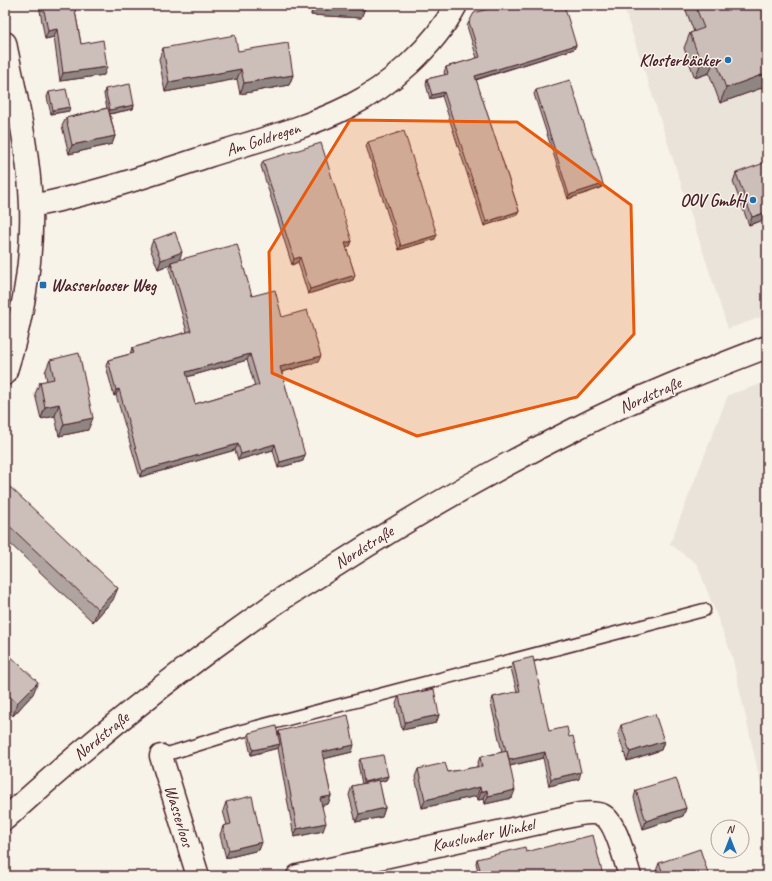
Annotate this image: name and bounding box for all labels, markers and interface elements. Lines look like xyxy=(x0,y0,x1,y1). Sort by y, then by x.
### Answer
place label: Klosterbäcker xyxy=(639,50,722,71)
marker: Klosterbäcker xyxy=(723,55,733,65)
street label: Am Goldregen xyxy=(223,117,304,161)
place label: OOV GmbH xyxy=(680,190,748,211)
marker: OOV GmbH xyxy=(748,195,758,205)
place label: Wasserlooser Weg xyxy=(51,275,158,296)
marker: Wasserlooser Weg xyxy=(38,280,48,290)
street label: Nordstraße xyxy=(616,371,686,418)
street label: Nordstraße xyxy=(331,520,399,573)
street label: Nordstraße xyxy=(69,706,134,765)
street label: Wasserloos xyxy=(160,783,199,851)
street label: Kauslunder Winkel xyxy=(430,813,539,856)
north arrow xyxy=(710,819,750,859)
text: N xyxy=(727,822,736,836)

